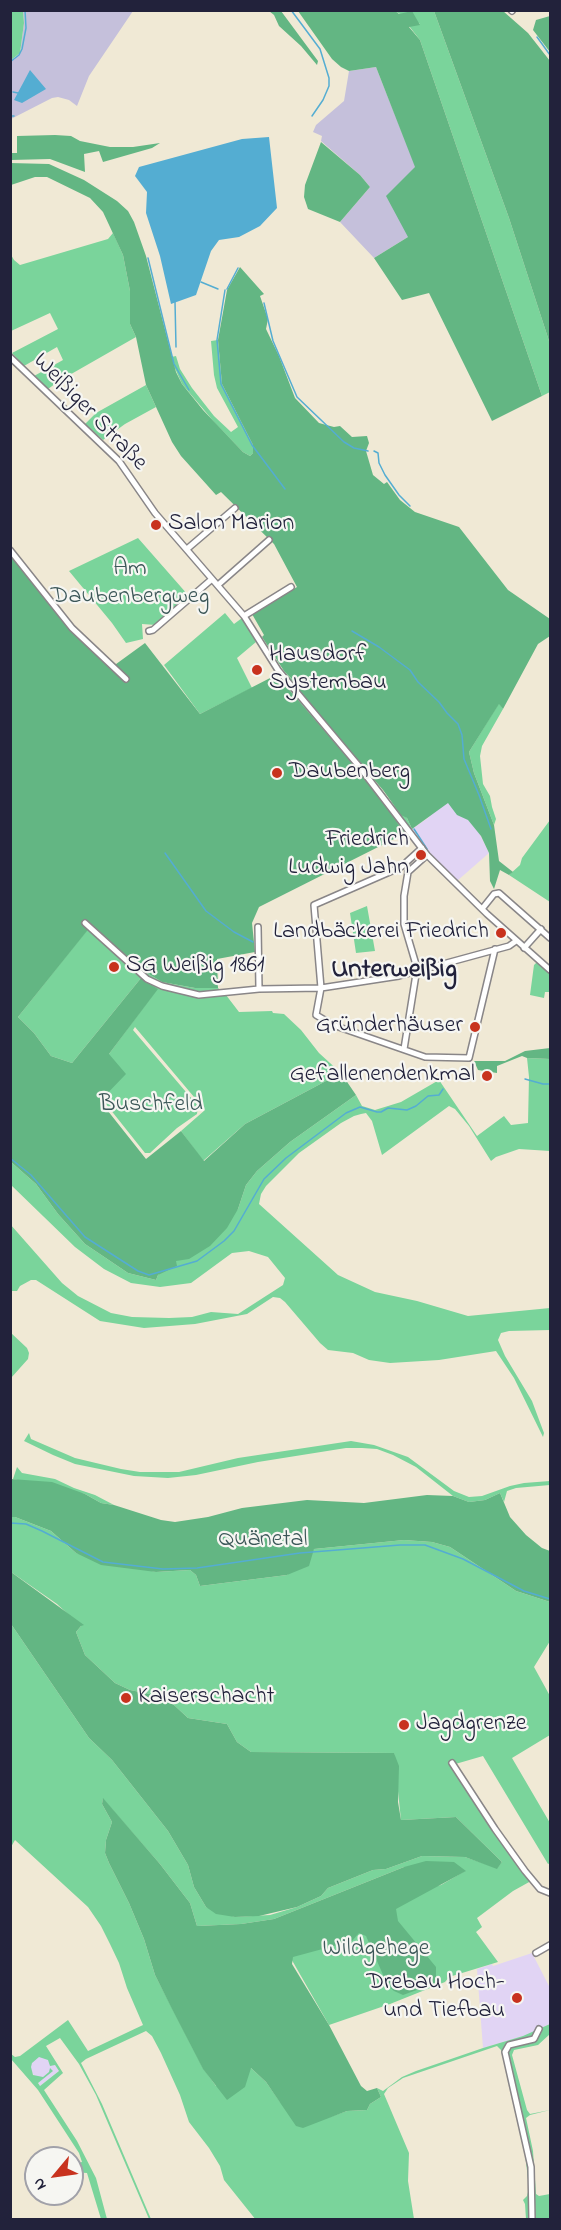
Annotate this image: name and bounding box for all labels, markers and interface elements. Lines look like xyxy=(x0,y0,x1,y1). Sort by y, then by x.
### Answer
street label: Weißiger Straße xyxy=(26,348,152,478)
place label: Salon Marion xyxy=(168,511,294,539)
marker: Salon Marion xyxy=(149,518,163,532)
park label: Am Daubenbergweg xyxy=(51,556,209,612)
place label: Hausdorf Systembau xyxy=(269,642,387,698)
marker: Hausdorf Systembau xyxy=(250,663,264,677)
place label: Daubenberg xyxy=(289,759,410,787)
marker: Daubenberg xyxy=(270,766,284,780)
place label: Friedrich Ludwig Jahn xyxy=(288,827,409,883)
marker: Friedrich Ludwig Jahn xyxy=(414,848,428,862)
place label: Landbäckerei Friedrich xyxy=(273,919,489,947)
marker: Landbäckerei Friedrich xyxy=(494,926,508,940)
place label: SG Weißig 1861 xyxy=(126,953,265,981)
district label: Unterweißig xyxy=(331,956,457,988)
marker: SG Weißig 1861 xyxy=(107,960,121,974)
place label: Gründerhäuser xyxy=(316,1013,463,1041)
marker: Gründerhäuser xyxy=(468,1020,482,1034)
place label: Gefallenendenkmal xyxy=(290,1062,475,1090)
marker: Gefallenendenkmal xyxy=(480,1069,494,1083)
park label: Buschfeld xyxy=(99,1092,203,1120)
park label: Quänetal xyxy=(219,1527,307,1555)
place label: Kaiserschacht xyxy=(138,1684,275,1712)
marker: Kaiserschacht xyxy=(119,1691,133,1705)
place label: Jagdgrenze xyxy=(416,1711,527,1739)
marker: Jagdgrenze xyxy=(397,1718,411,1732)
park label: Wildgehege xyxy=(323,1936,429,1964)
place label: Drebau Hoch- und Tiefbau xyxy=(366,1970,505,2026)
marker: Drebau Hoch- und Tiefbau xyxy=(510,1991,524,2005)
north arrow xyxy=(24,2146,84,2206)
text: N xyxy=(27,2173,53,2194)

